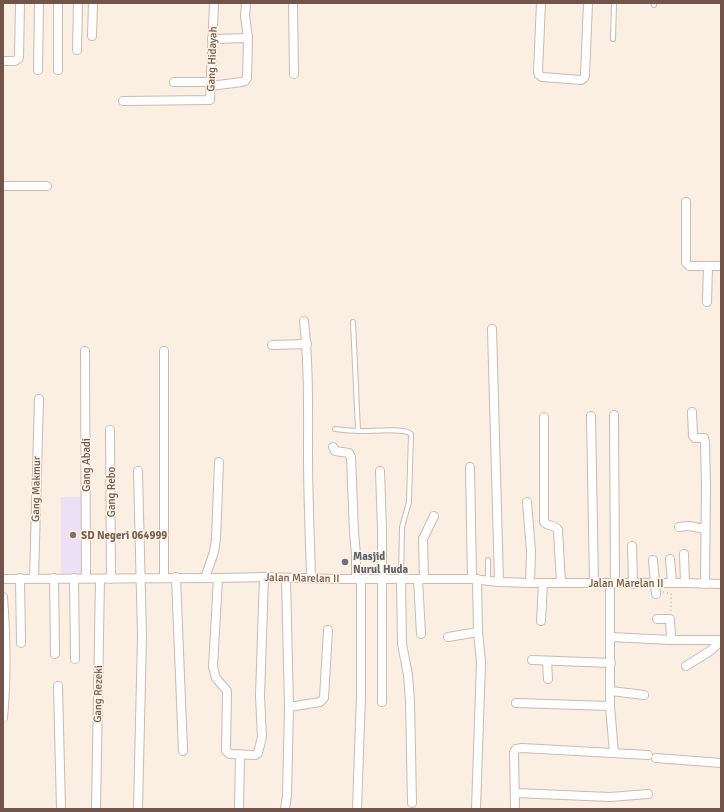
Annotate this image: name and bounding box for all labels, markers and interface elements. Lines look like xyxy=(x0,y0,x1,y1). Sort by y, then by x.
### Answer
street label: Gang Hidayah xyxy=(204,26,220,92)
street label: Gang Abadi xyxy=(80,438,93,492)
street label: Gang Makmur xyxy=(29,456,43,522)
street label: Gang Rebo xyxy=(105,467,118,517)
place label: SD Negeri 064999 xyxy=(81,529,167,542)
marker: SD Negeri 064999 xyxy=(68,530,78,540)
place label: Masjid Nurul Huda xyxy=(353,550,408,576)
marker: Masjid Nurul Huda xyxy=(340,557,350,567)
street label: Jalan Marelan II xyxy=(264,571,340,585)
street label: Jalan Marelan II xyxy=(589,577,663,590)
street label: Gang Rezeki xyxy=(91,665,105,723)

